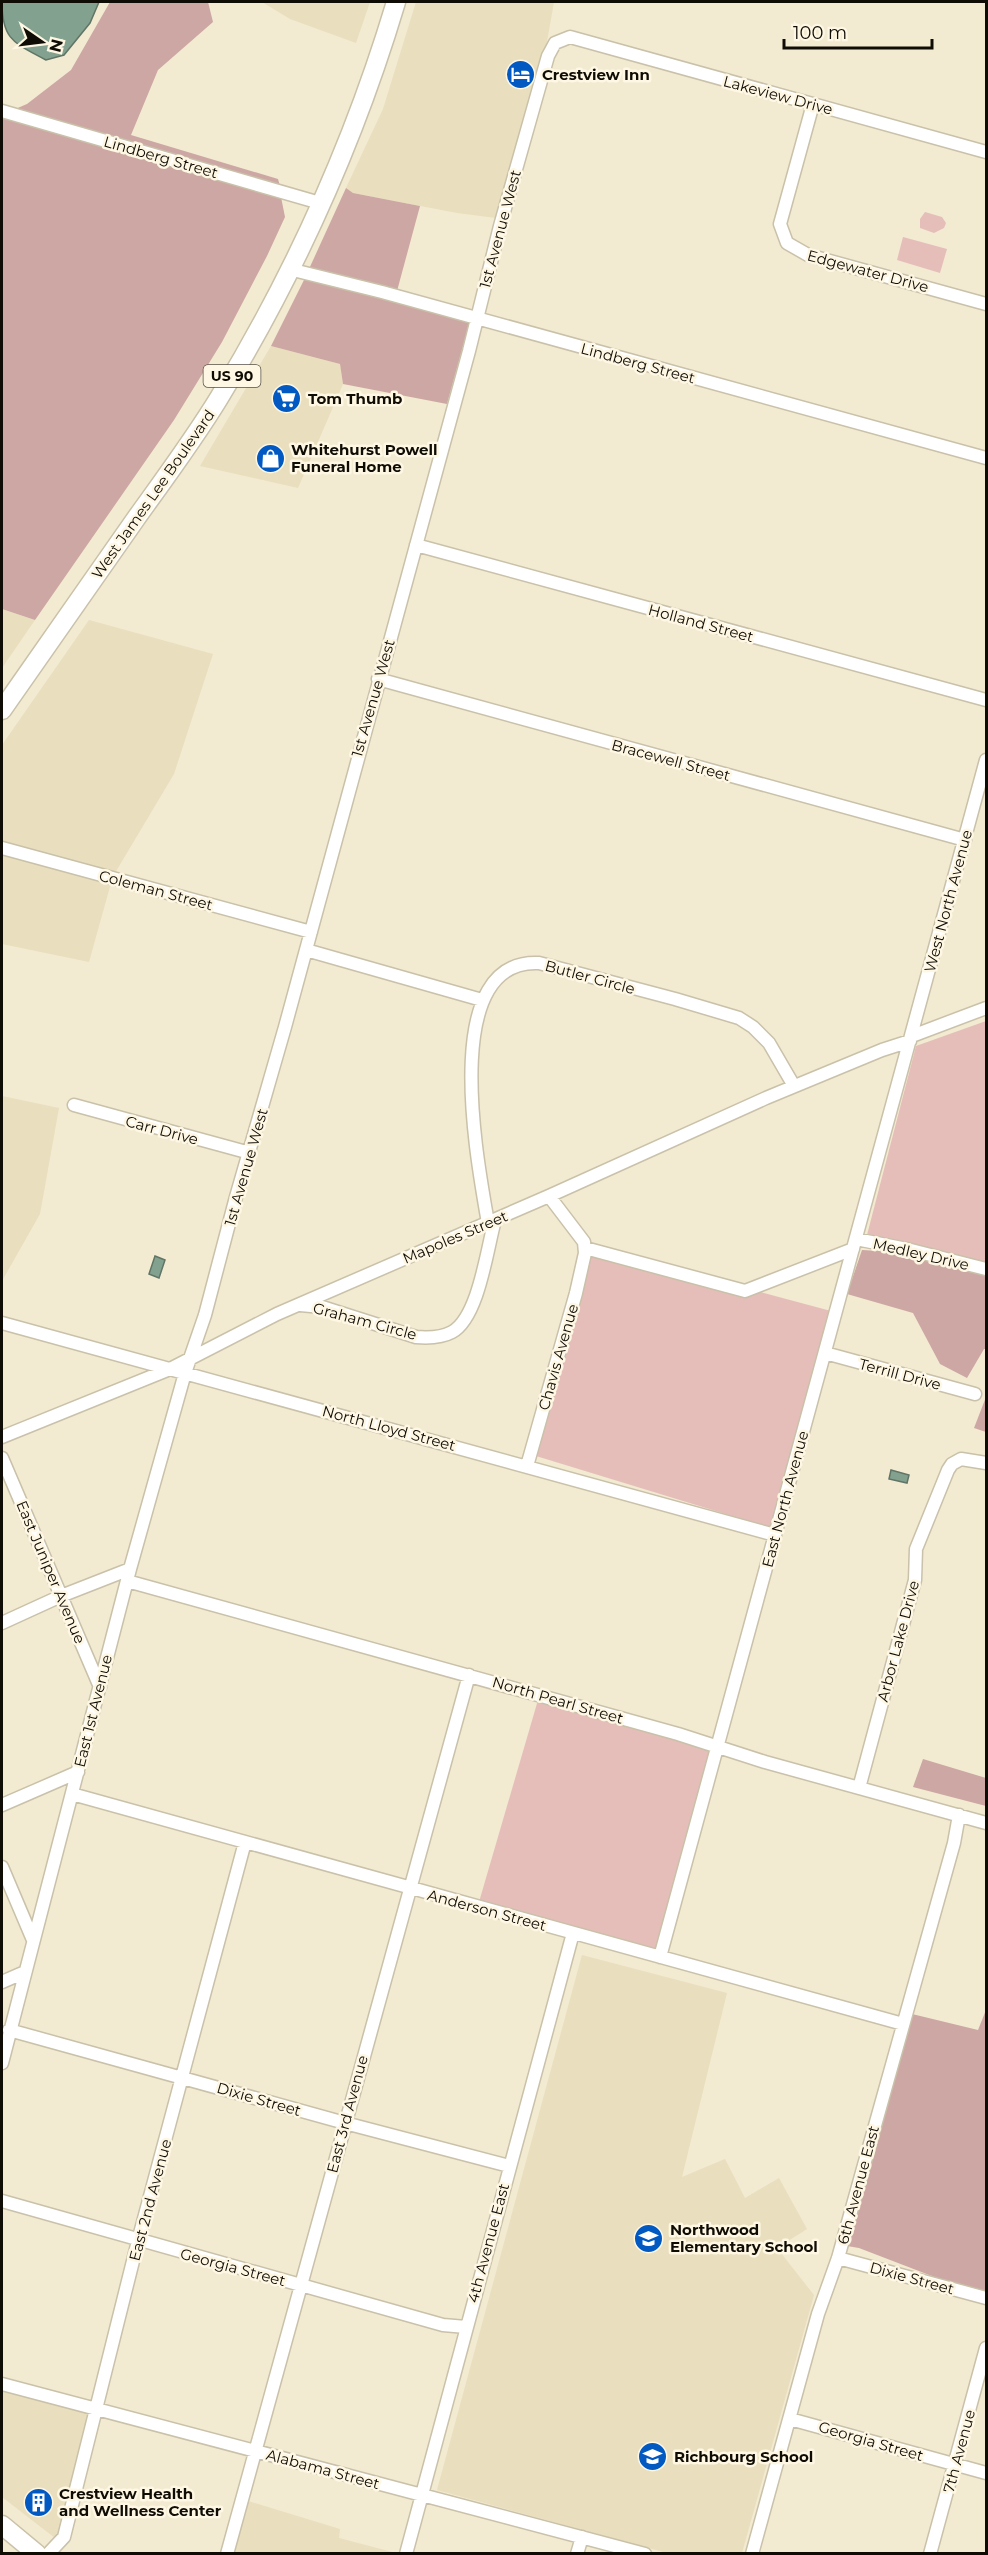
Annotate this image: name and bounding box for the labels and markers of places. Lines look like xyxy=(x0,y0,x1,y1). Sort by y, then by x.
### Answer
hotel icon: Crestview Inn xyxy=(505,58,537,90)
place label: Crestview Inn xyxy=(542,65,650,84)
supermarket icon: Tom Thumb xyxy=(271,382,303,414)
place label: Tom Thumb xyxy=(308,389,402,408)
place label: Whitehurst Powell Funeral Home xyxy=(291,440,438,476)
shop icon: Whitehurst Powell Funeral Home xyxy=(254,442,286,474)
place label: Northwood Elementary School xyxy=(670,2220,818,2256)
school or university icon: Northwood Elementary School xyxy=(633,2222,665,2254)
school or university icon: Richbourg School xyxy=(637,2440,669,2472)
place label: Richbourg School xyxy=(674,2447,813,2466)
place label: Crestview Health and Wellness Center xyxy=(59,2484,222,2520)
building icon: Crestview Health and Wellness Center xyxy=(22,2486,54,2518)

